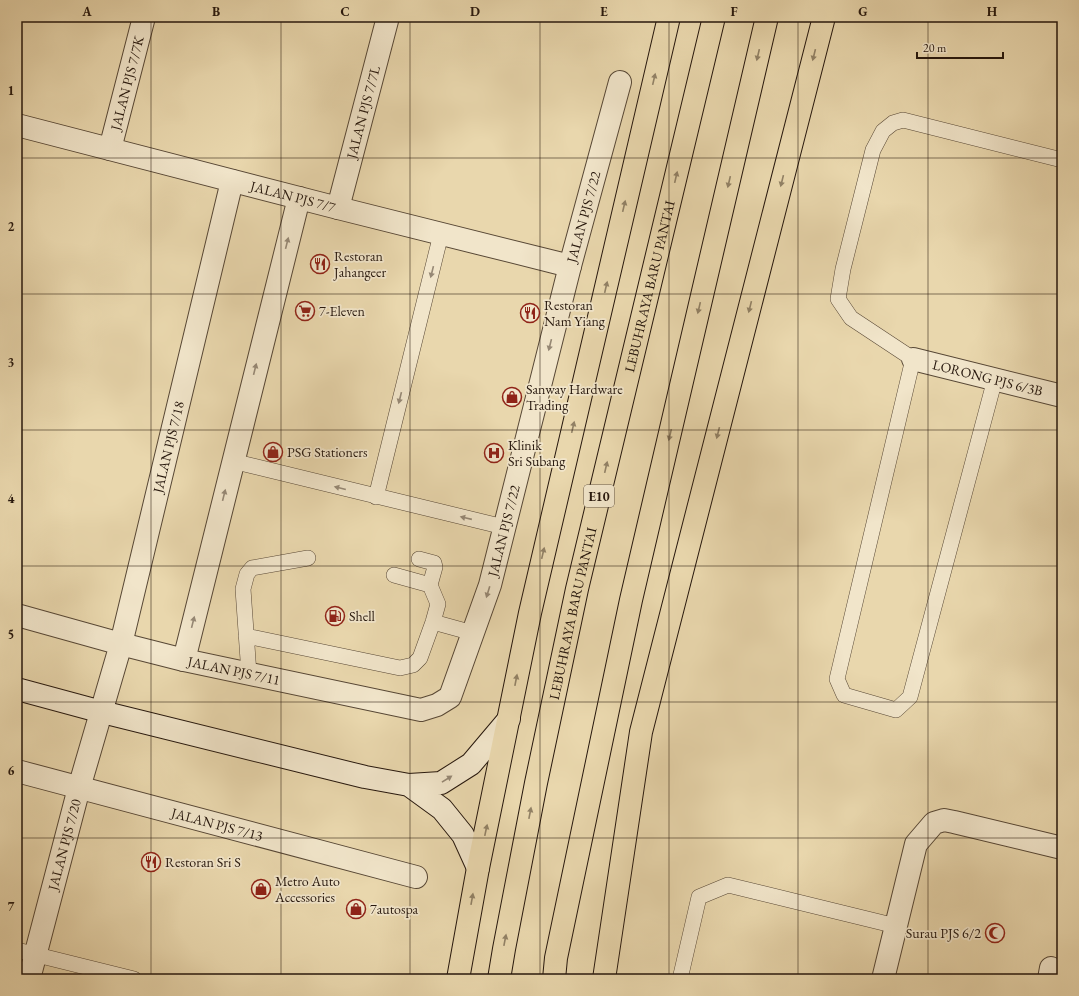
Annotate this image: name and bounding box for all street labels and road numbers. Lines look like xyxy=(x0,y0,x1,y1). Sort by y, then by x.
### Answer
street label: JALAN PJS 7/7K xyxy=(106,34,148,133)
street label: JALAN PJS 7/7L xyxy=(342,63,384,162)
street label: JALAN PJS 7/22 xyxy=(562,169,604,265)
street label: JALAN PJS 7/7 xyxy=(248,176,338,216)
street label: LEBUHRAYA BARU PANTAI xyxy=(620,198,679,374)
street label: LORONG PJS 6/3B xyxy=(931,355,1045,400)
street label: JALAN PJS 7/18 xyxy=(148,399,188,496)
street label: JALAN PJS 7/22 xyxy=(483,483,524,580)
road number: E10 xyxy=(584,485,614,507)
street label: LEBUHRAYA BARU PANTAI xyxy=(545,525,601,701)
street label: JALAN PJS 7/11 xyxy=(185,652,282,689)
street label: JALAN PJS 7/20 xyxy=(43,797,85,893)
street label: JALAN PJS 7/13 xyxy=(168,803,265,845)

